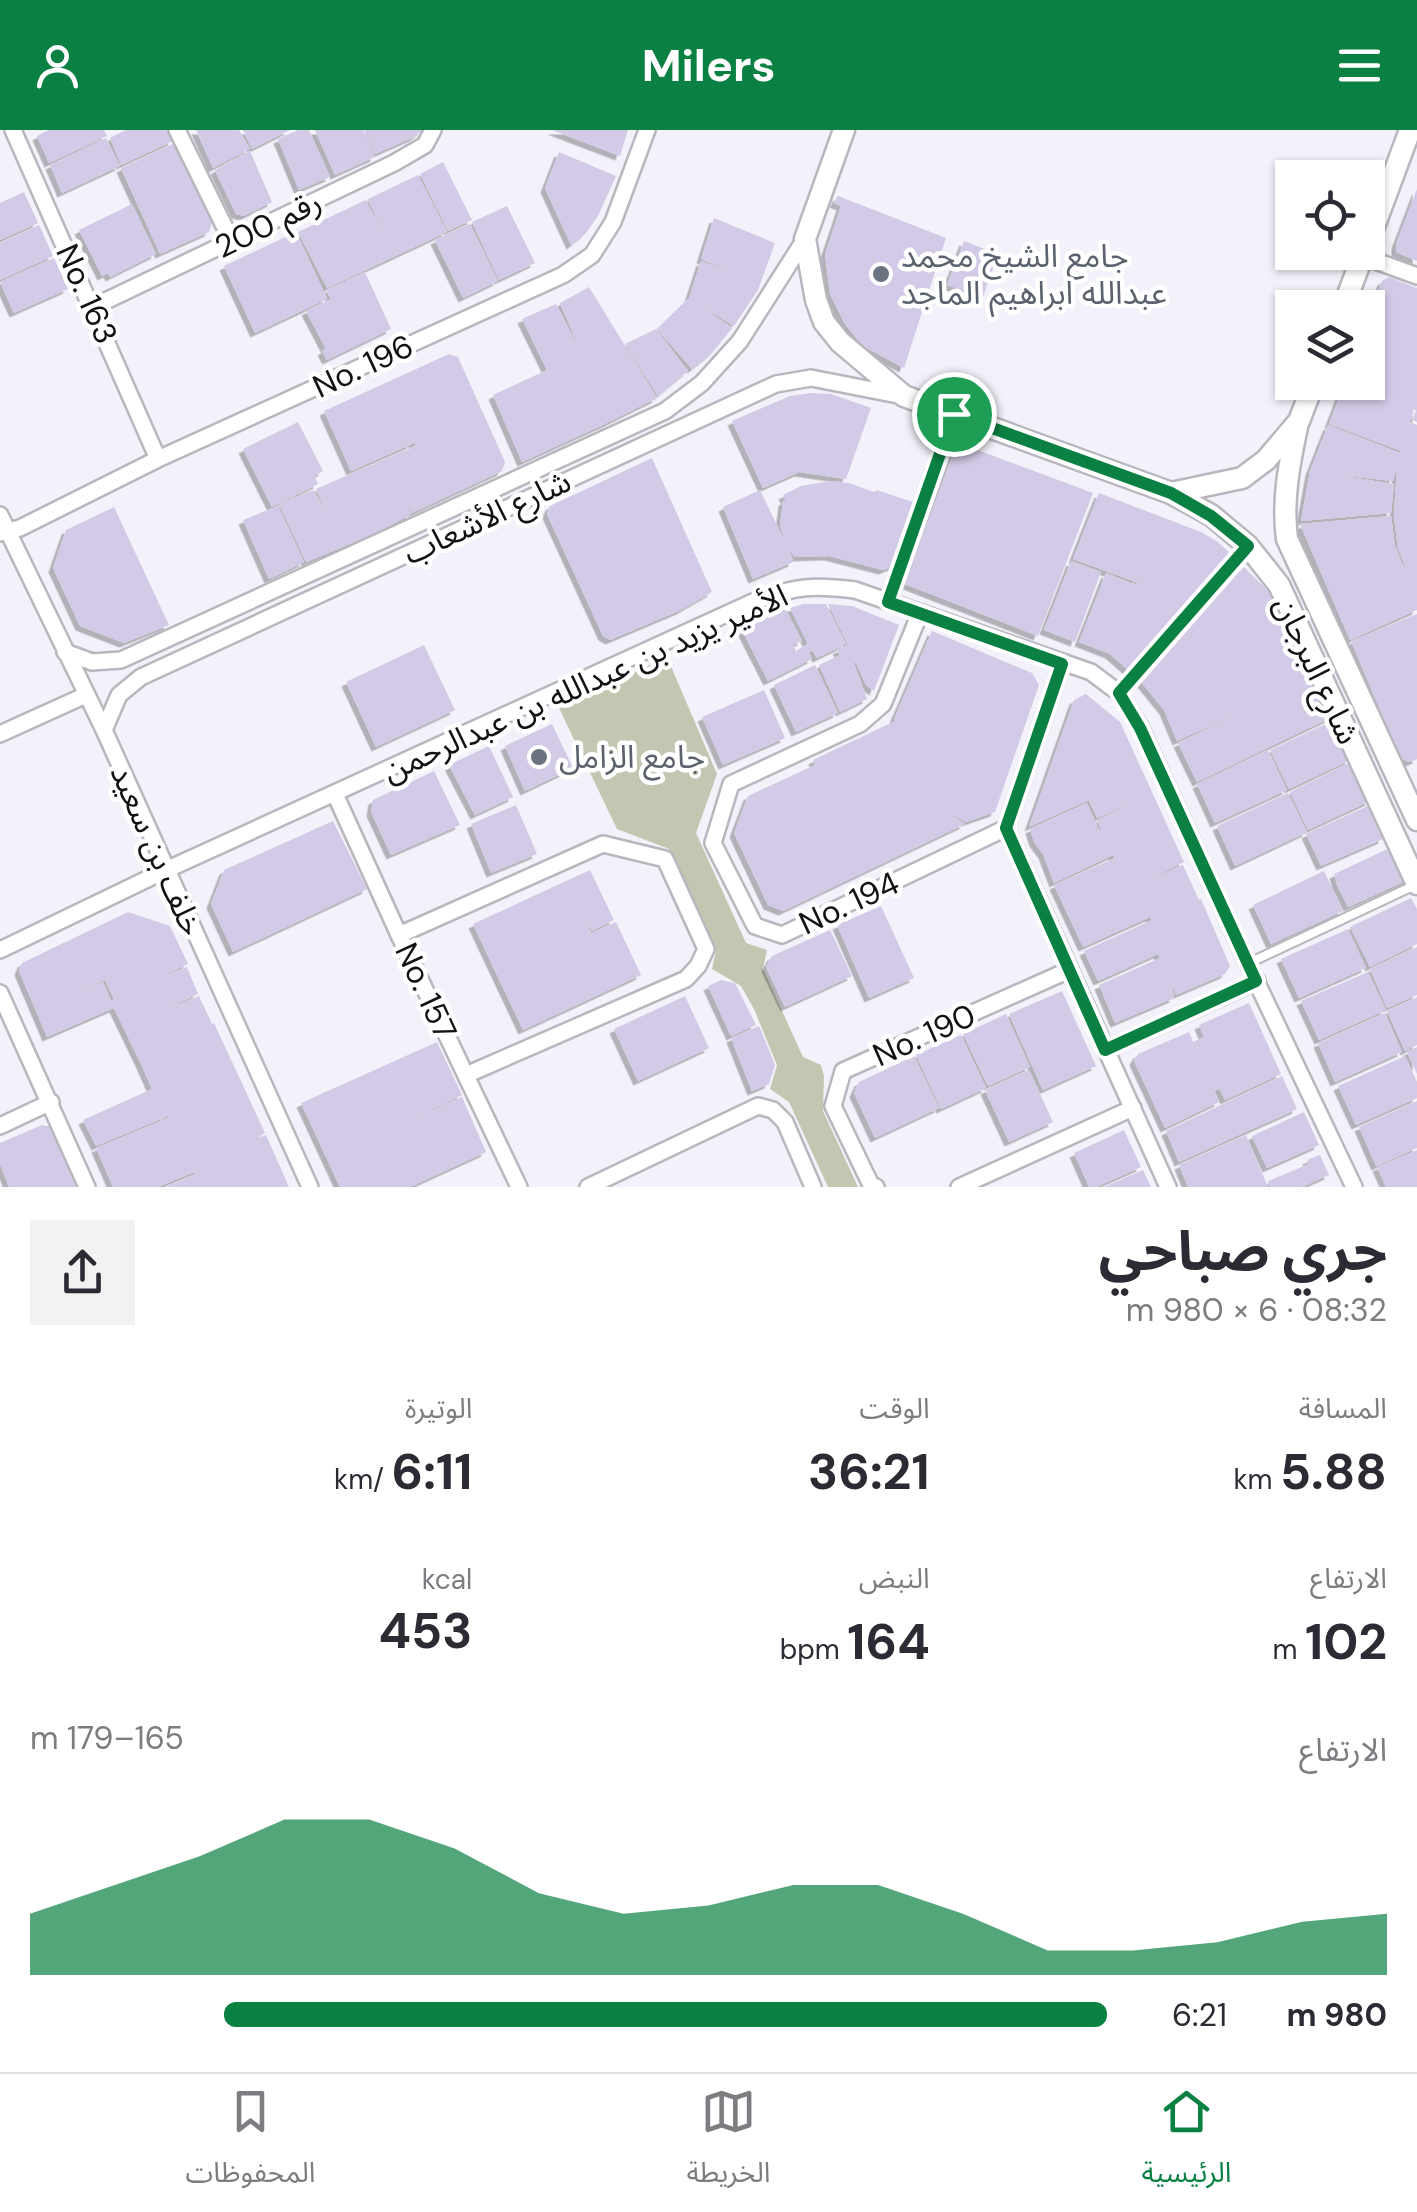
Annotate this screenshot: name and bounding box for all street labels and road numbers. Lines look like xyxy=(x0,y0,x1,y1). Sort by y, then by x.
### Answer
street label: رقم 200 xyxy=(208,180,330,270)
street label: No. 163 xyxy=(46,238,128,350)
street label: No. 196 xyxy=(306,325,420,407)
street label: شارع الأشعاب xyxy=(397,460,579,577)
street label: الأمير يزيد بن عبدالله بن عبدالرحمن xyxy=(376,574,794,792)
street label: شارع البرجان xyxy=(1262,589,1370,752)
street label: خلف بن سعيد xyxy=(101,758,213,942)
street label: No. 194 xyxy=(792,862,906,944)
street label: No. 157 xyxy=(385,936,467,1046)
street label: No. 190 xyxy=(866,994,982,1076)

